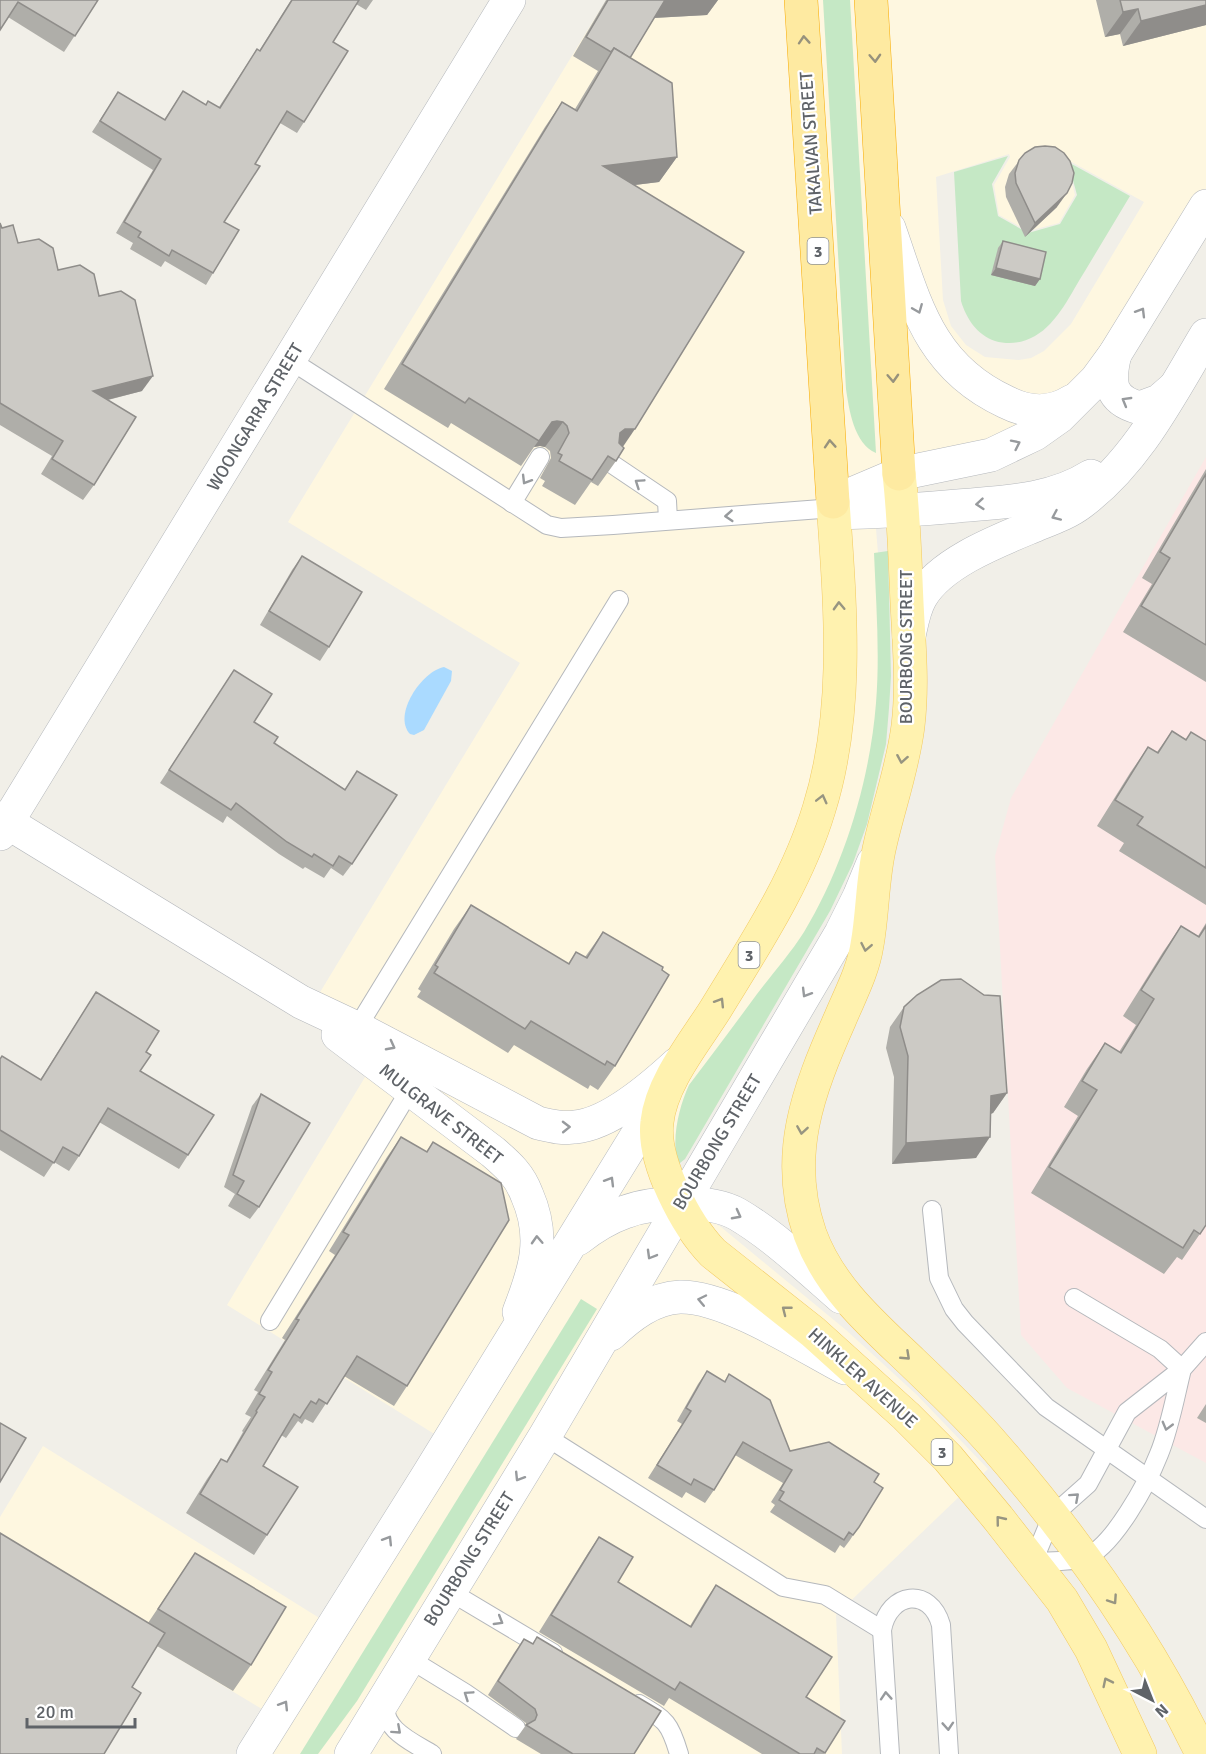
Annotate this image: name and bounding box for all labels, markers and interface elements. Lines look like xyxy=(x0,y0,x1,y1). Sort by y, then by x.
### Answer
one-way arrow xyxy=(798,35,811,44)
one-way arrow xyxy=(868,54,881,63)
street label: TAKALVAN STREET xyxy=(795,71,827,215)
road number: 3 xyxy=(808,238,828,264)
one-way arrow xyxy=(911,303,923,314)
one-way arrow xyxy=(1134,308,1146,318)
street label: WOONGARRA STREET xyxy=(202,339,308,495)
one-way arrow xyxy=(886,373,899,382)
one-way arrow xyxy=(1122,398,1133,409)
one-way arrow xyxy=(823,439,836,448)
one-way arrow xyxy=(1009,440,1020,452)
one-way arrow xyxy=(521,474,533,484)
one-way arrow xyxy=(635,479,646,490)
one-way arrow xyxy=(975,497,984,510)
one-way arrow xyxy=(725,509,734,522)
one-way arrow xyxy=(1052,509,1063,521)
street label: BOURBONG STREET xyxy=(895,570,917,724)
one-way arrow xyxy=(832,602,845,611)
one-way arrow xyxy=(896,754,909,764)
one-way arrow xyxy=(814,795,827,805)
road number: 3 xyxy=(738,942,760,968)
one-way arrow xyxy=(860,942,873,952)
one-way arrow xyxy=(801,987,813,997)
one-way arrow xyxy=(712,998,724,1008)
one-way arrow xyxy=(385,1039,395,1050)
street label: MULGRAVE STREET xyxy=(375,1059,507,1169)
street label: BOURBONG STREET xyxy=(668,1070,766,1214)
one-way arrow xyxy=(562,1121,571,1134)
one-way arrow xyxy=(797,1126,809,1135)
one-way arrow xyxy=(602,1177,614,1187)
one-way arrow xyxy=(730,1208,741,1219)
one-way arrow xyxy=(531,1235,544,1244)
one-way arrow xyxy=(647,1249,658,1259)
one-way arrow xyxy=(697,1295,707,1308)
one-way arrow xyxy=(782,1307,793,1318)
street label: HINKLER AVENUE xyxy=(804,1323,922,1433)
one-way arrow xyxy=(899,1349,909,1360)
one-way arrow xyxy=(1162,1420,1174,1431)
road number: 3 xyxy=(932,1439,952,1465)
one-way arrow xyxy=(515,1471,527,1481)
street label: BOURBONG STREET xyxy=(419,1488,519,1630)
one-way arrow xyxy=(1068,1493,1079,1504)
one-way arrow xyxy=(996,1516,1007,1527)
one-way arrow xyxy=(380,1535,391,1546)
one-way arrow xyxy=(1106,1593,1117,1604)
one-way arrow xyxy=(493,1613,503,1625)
north arrow xyxy=(1122,1670,1182,1730)
one-way arrow xyxy=(1103,1677,1115,1688)
scale bar xyxy=(27,1691,135,1729)
one-way arrow xyxy=(464,1691,475,1702)
one-way arrow xyxy=(879,1691,892,1700)
text: N xyxy=(1151,1699,1172,1722)
one-way arrow xyxy=(277,1700,288,1711)
text: 20 m xyxy=(36,1701,74,1723)
one-way arrow xyxy=(941,1722,954,1731)
one-way arrow xyxy=(390,1723,401,1734)

